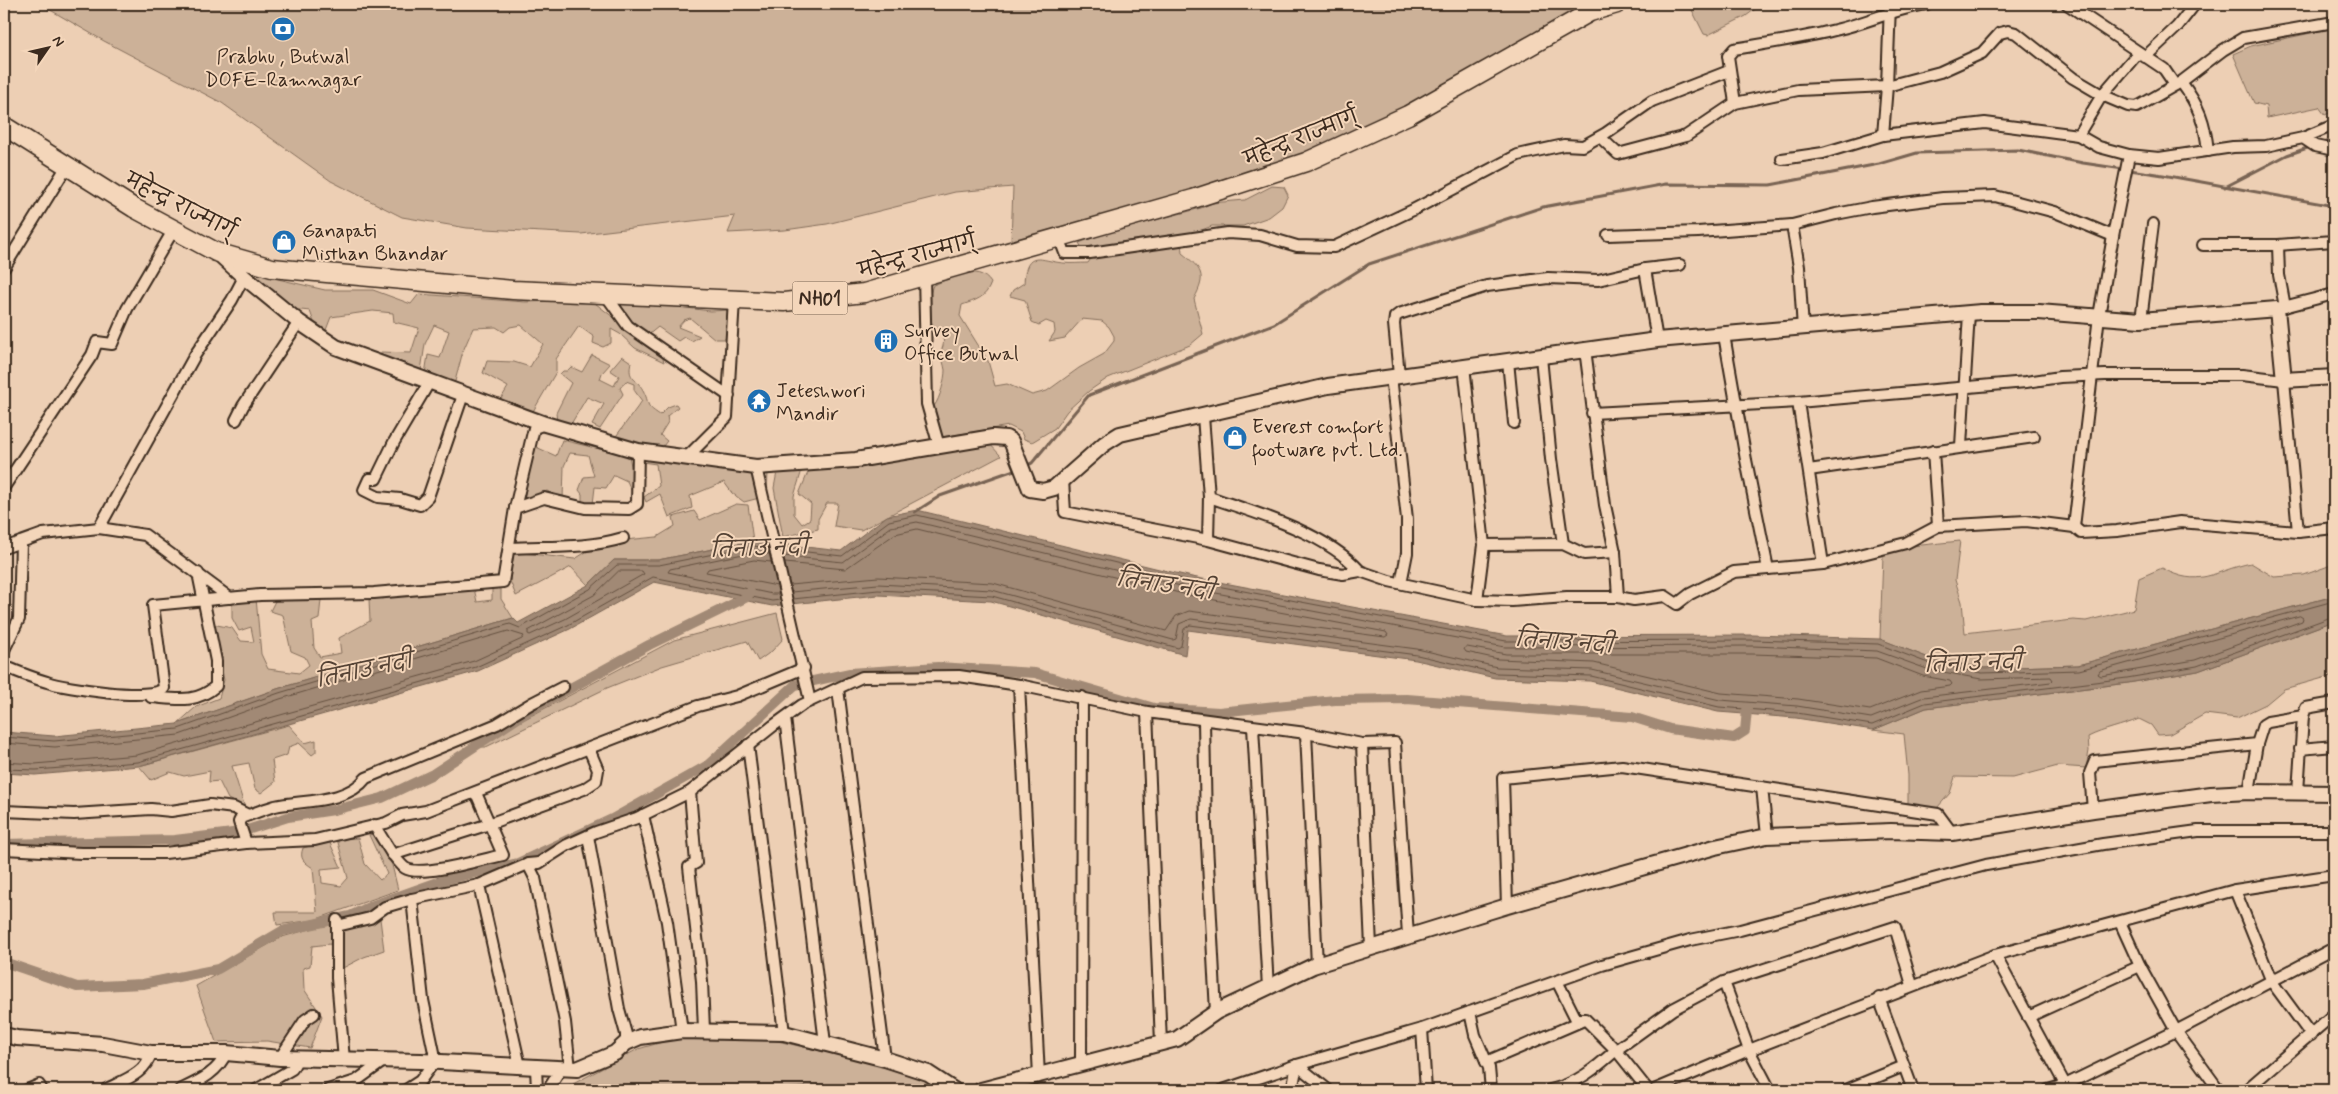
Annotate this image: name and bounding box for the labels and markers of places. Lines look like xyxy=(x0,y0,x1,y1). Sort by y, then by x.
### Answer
bank icon: Prabhu , Butwal DOFE-Ramnagar xyxy=(270,16,296,42)
place label: Prabhu , Butwal DOFE-Ramnagar xyxy=(205,44,362,94)
place label: Ganapati Misthan Bhandar xyxy=(302,218,448,268)
shop icon: Ganapati Misthan Bhandar xyxy=(271,229,297,255)
place label: Survey Office Butwal xyxy=(904,318,1019,368)
building icon: Survey Office Butwal xyxy=(873,328,899,354)
place label: Jeteshwori Mandir xyxy=(776,378,866,428)
temple icon: Jeteshwori Mandir xyxy=(746,388,772,414)
place label: Everest comfort footware pvt. Ltd. xyxy=(1252,414,1403,466)
shop icon: Everest comfort footware pvt. Ltd. xyxy=(1222,425,1248,451)

